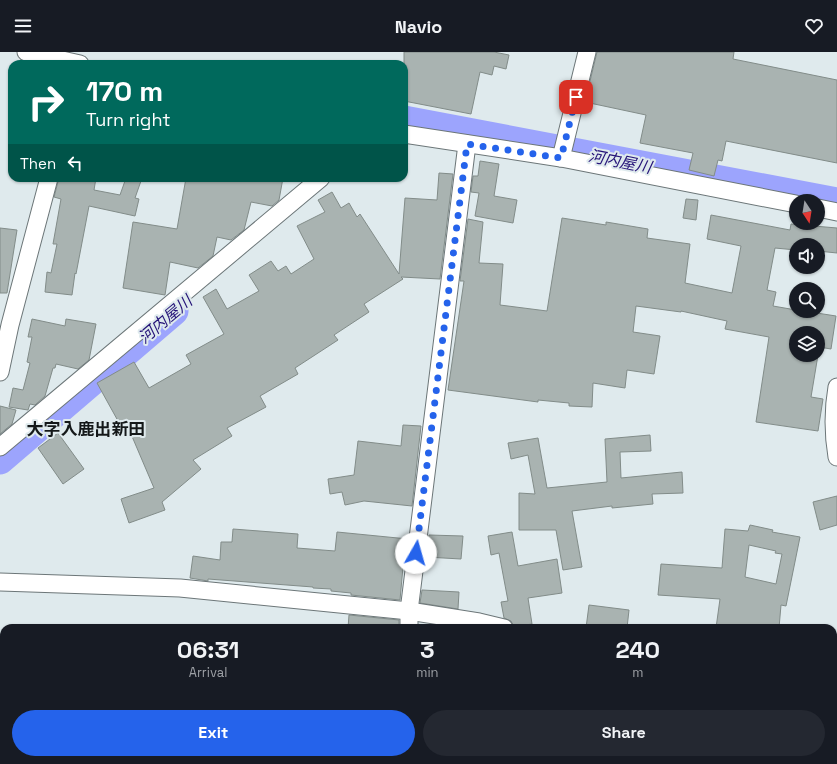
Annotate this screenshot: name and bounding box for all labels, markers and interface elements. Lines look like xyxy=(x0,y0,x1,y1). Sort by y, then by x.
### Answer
icon: menu xyxy=(12,15,34,37)
text: Navio xyxy=(395,15,442,38)
icon: heart xyxy=(803,15,825,37)
text: 170 m xyxy=(86,73,163,109)
icon: right xyxy=(20,76,72,128)
pin xyxy=(559,80,593,114)
icon: arrive xyxy=(565,86,587,108)
text: Turn right xyxy=(86,108,170,131)
water label: 河内屋川 xyxy=(586,145,655,178)
icon: left xyxy=(64,152,86,174)
text: Then xyxy=(20,154,56,173)
north arrow xyxy=(789,194,825,230)
map controls xyxy=(789,194,825,362)
button: sound xyxy=(789,238,825,274)
button: search xyxy=(789,282,825,318)
water label: 河内屋川 xyxy=(134,289,198,348)
button: layers xyxy=(789,326,825,362)
district label: 大字入鹿出新田 xyxy=(27,418,146,440)
position arrow xyxy=(395,532,437,574)
text: 06:31 xyxy=(177,634,239,665)
text: 3 xyxy=(420,634,435,665)
text: 240 xyxy=(615,634,660,665)
text: Arrival xyxy=(189,664,227,681)
text: min xyxy=(416,664,439,681)
text: m xyxy=(632,664,643,681)
button: Exit xyxy=(12,710,415,756)
button: Share xyxy=(423,710,825,756)

